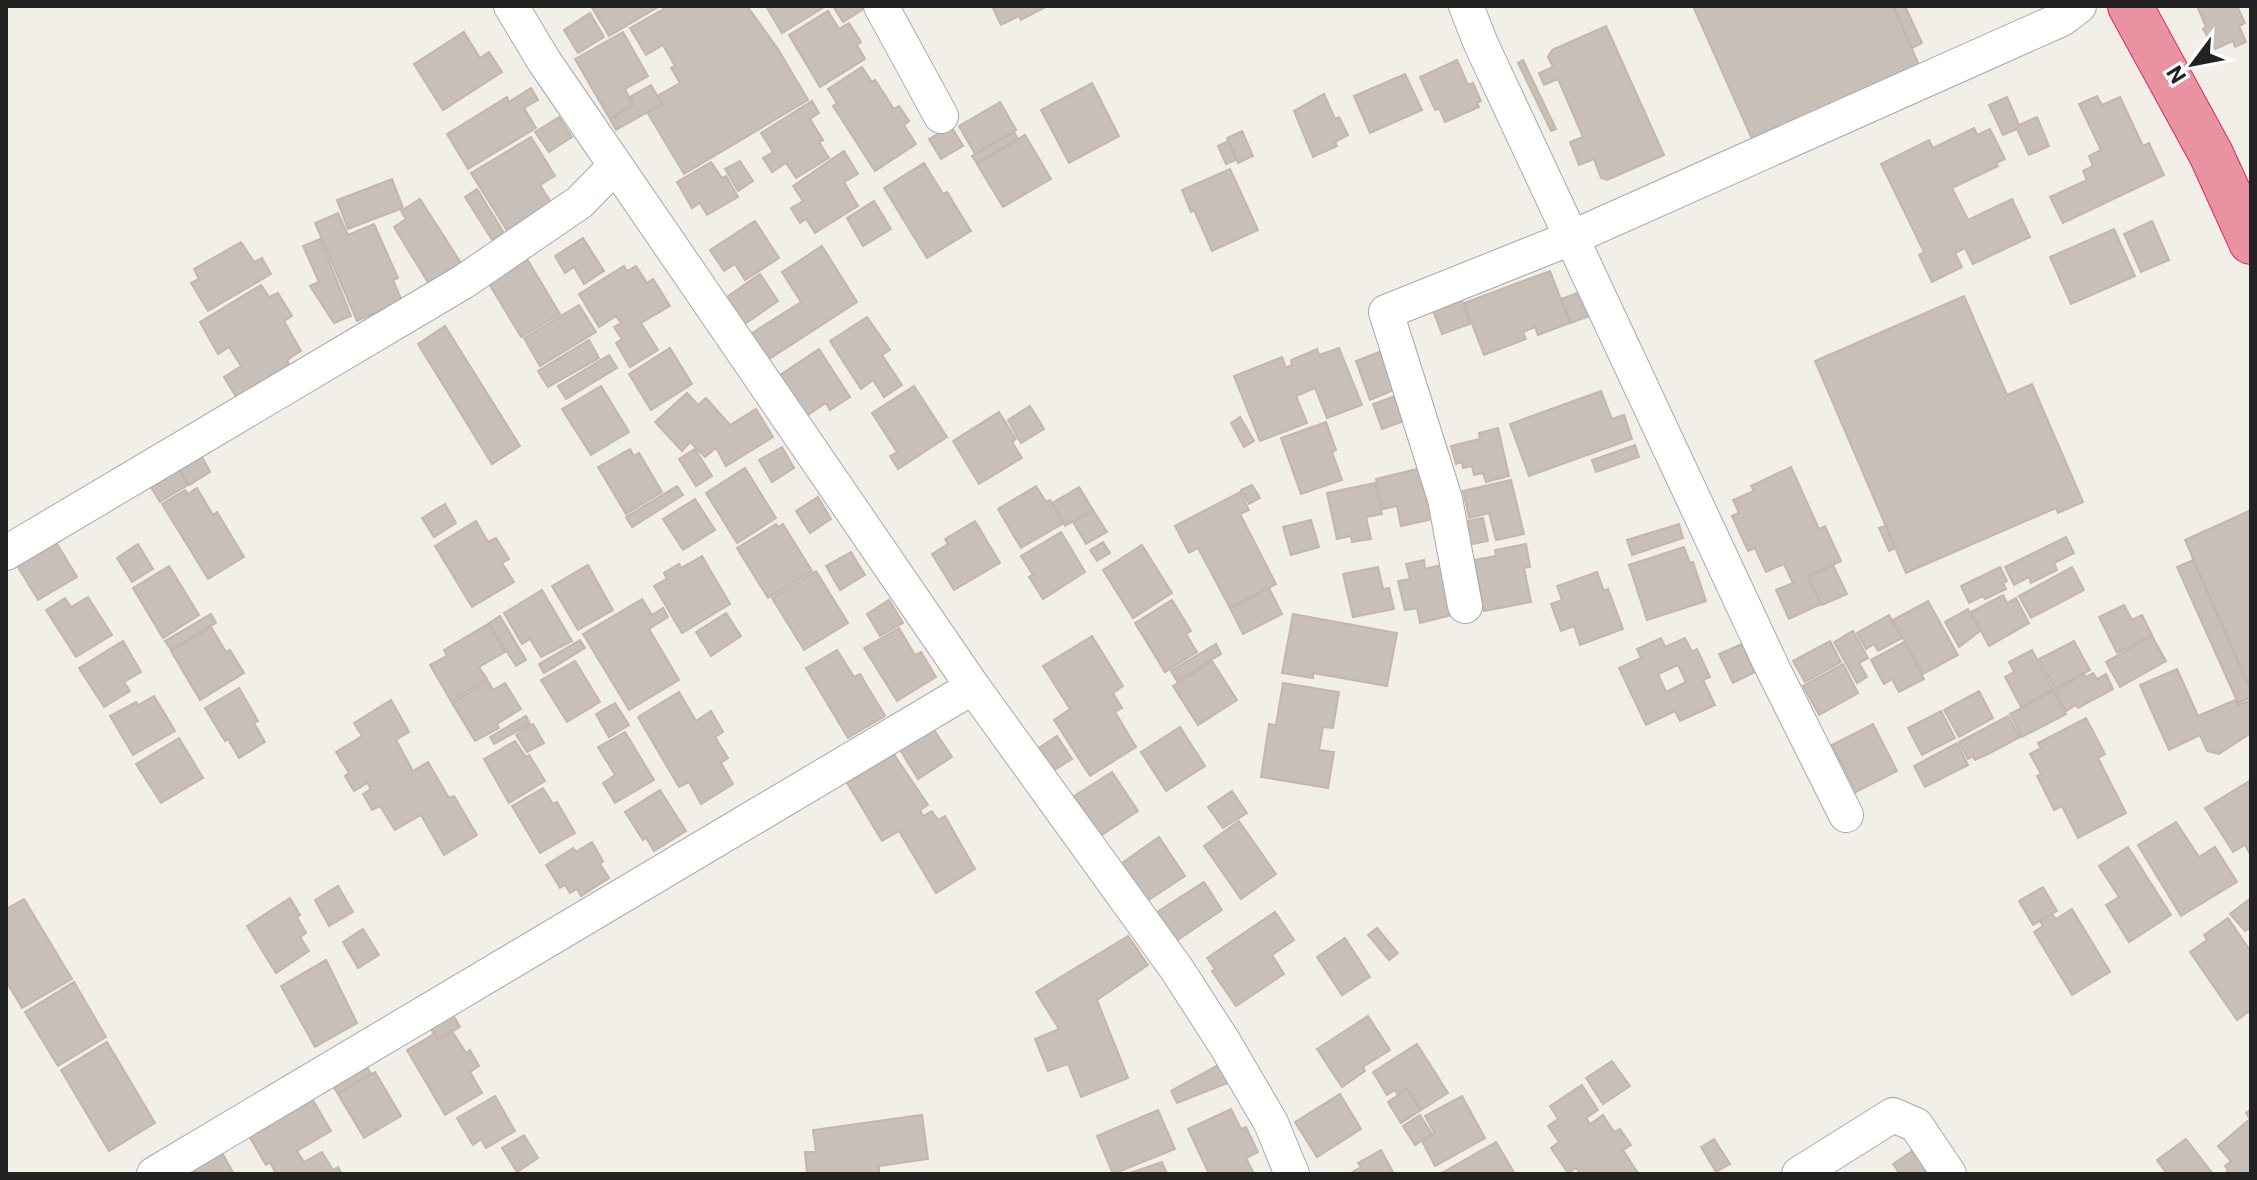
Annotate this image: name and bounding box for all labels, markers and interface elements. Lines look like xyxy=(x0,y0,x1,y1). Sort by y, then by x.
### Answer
north arrow xyxy=(2153,24,2233,104)
text: N xyxy=(2162,61,2191,88)

